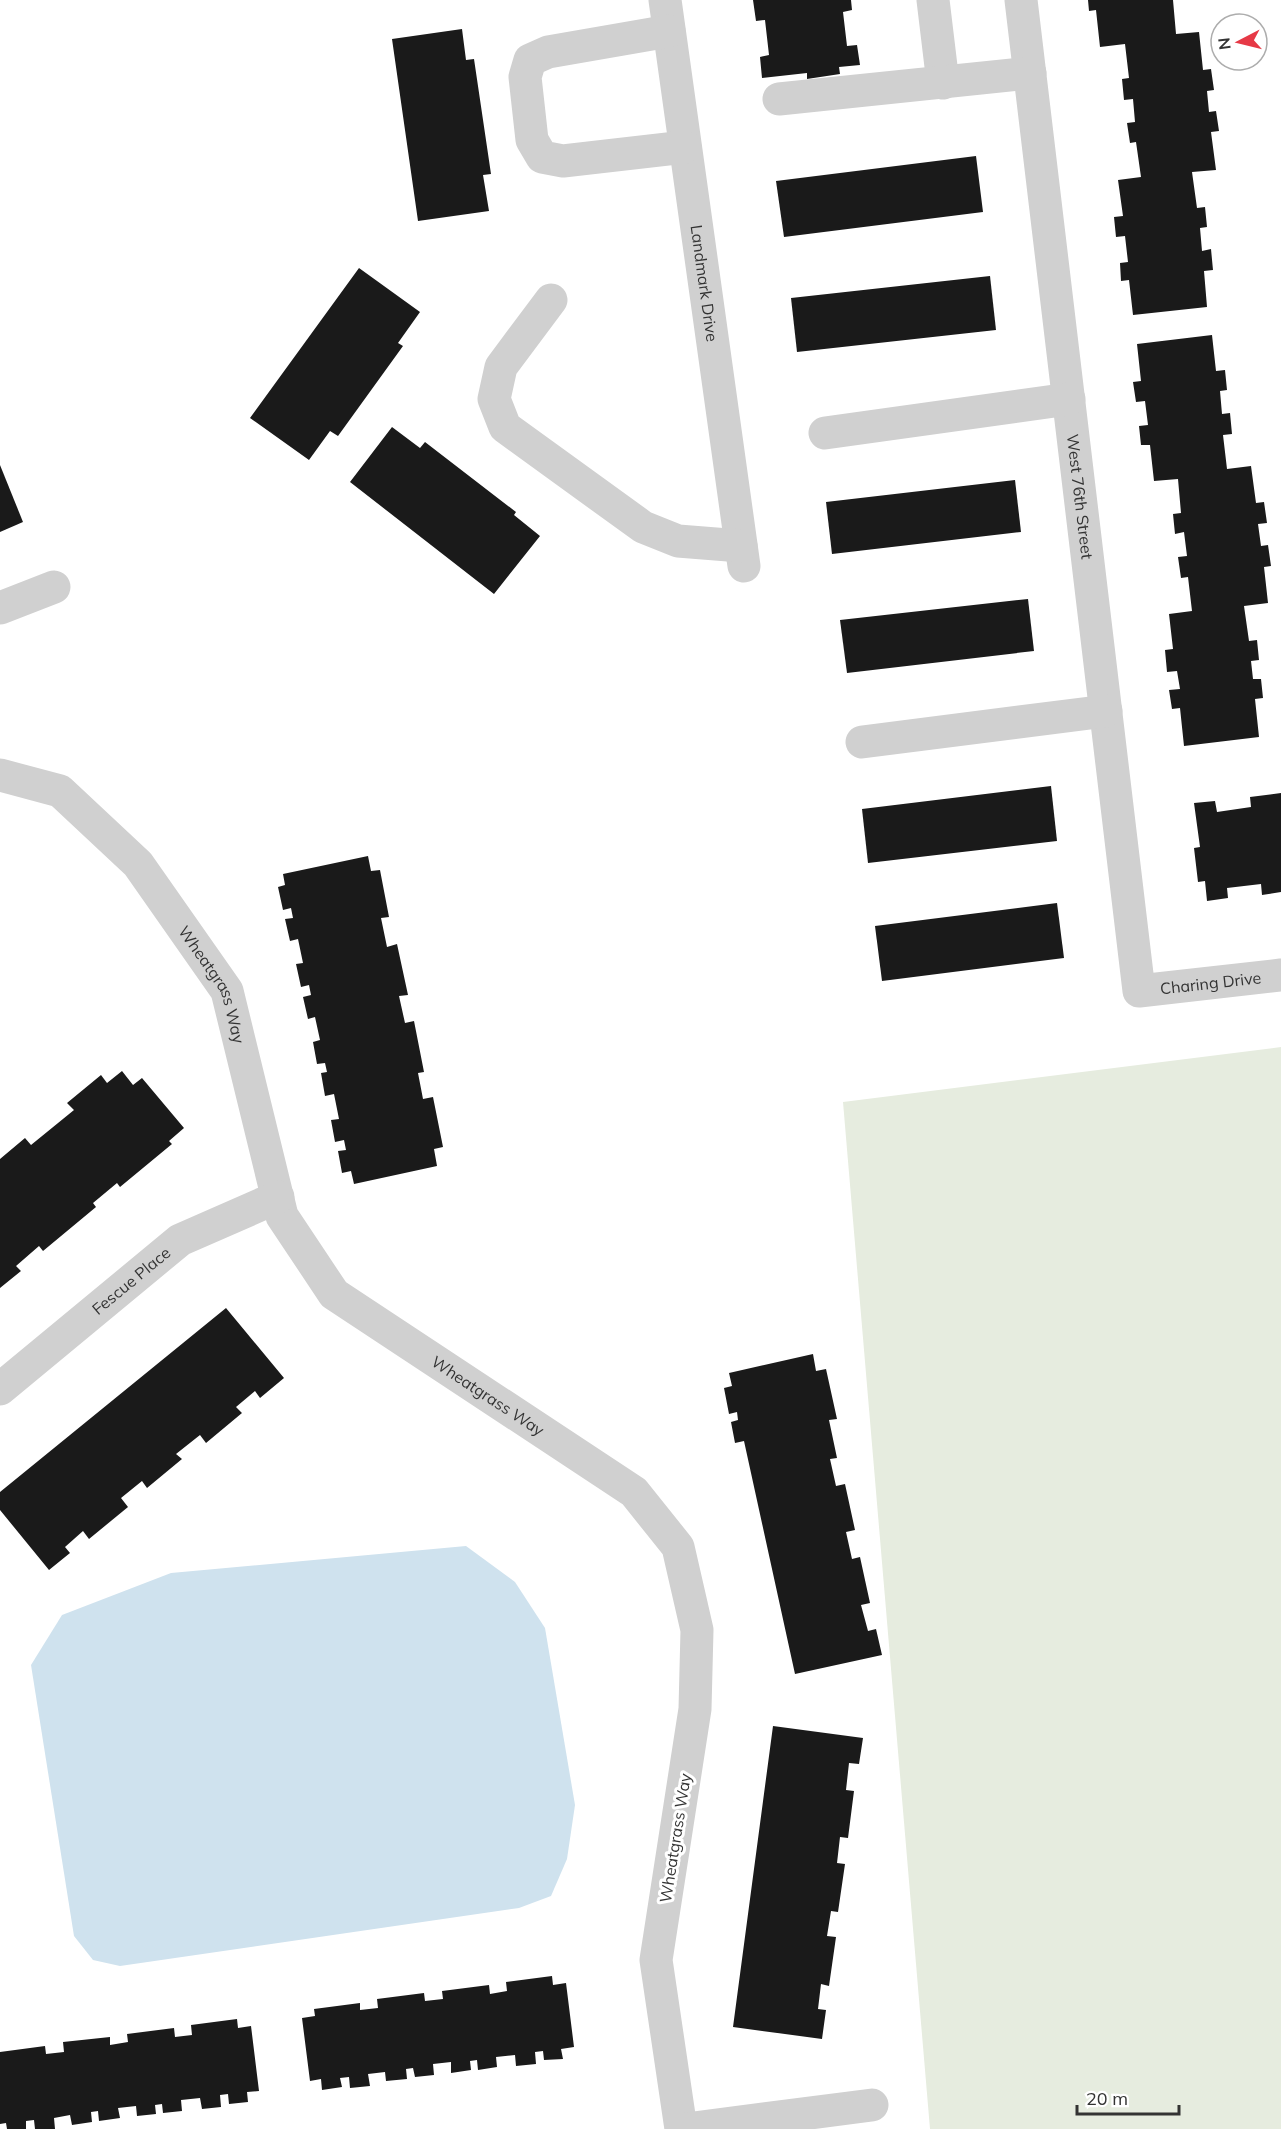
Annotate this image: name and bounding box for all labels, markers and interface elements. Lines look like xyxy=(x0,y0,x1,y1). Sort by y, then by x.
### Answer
north arrow xyxy=(1209,12,1269,72)
text: N xyxy=(1213,37,1235,51)
street label: Landmark Drive xyxy=(686,223,723,343)
street label: West 76th Street xyxy=(1063,433,1098,561)
street label: Wheatgrass Way xyxy=(174,922,250,1046)
street label: Charing Drive xyxy=(1159,967,1262,999)
street label: Fescue Place xyxy=(88,1242,174,1319)
street label: Wheatgrass Way xyxy=(428,1351,549,1440)
street label: Wheatgrass Way xyxy=(655,1771,695,1904)
scale bar xyxy=(1077,2078,1179,2116)
text: 20 m xyxy=(1086,2087,1128,2110)

